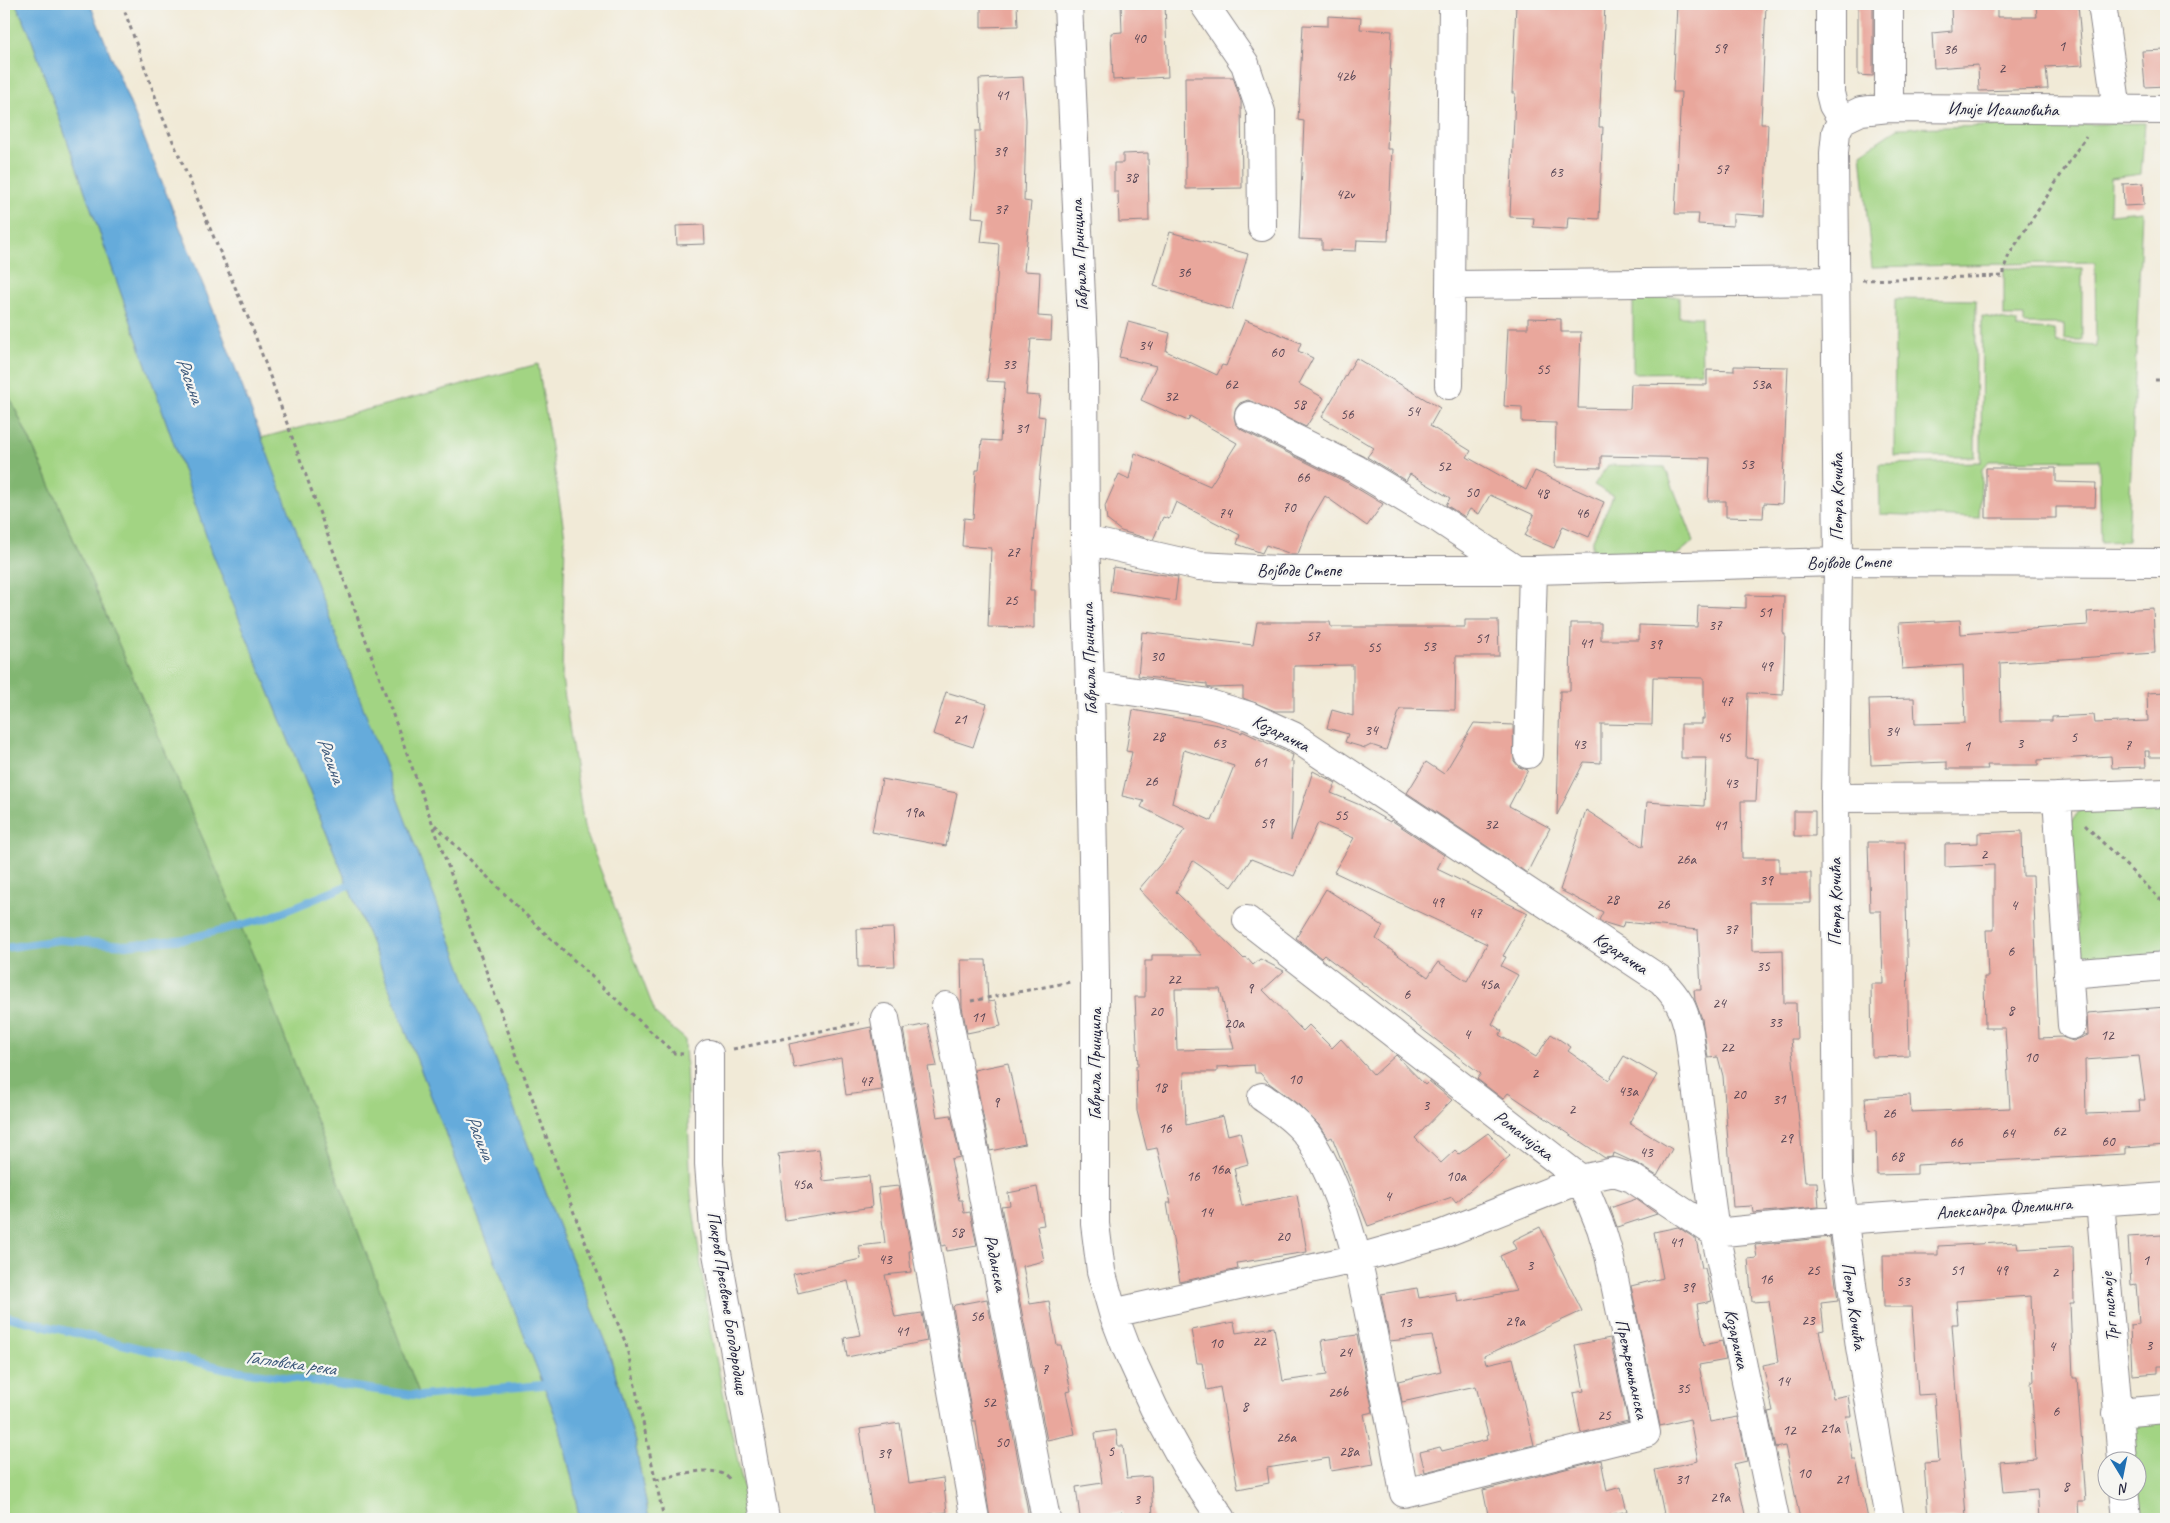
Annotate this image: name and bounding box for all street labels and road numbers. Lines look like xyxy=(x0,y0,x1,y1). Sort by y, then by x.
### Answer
street label: Илије Исаиловића xyxy=(1947,97,2060,121)
street label: Гаврила Принципа xyxy=(1065,197,1093,311)
street label: Петра Кочића xyxy=(1826,452,1848,541)
street label: Војводе Степе xyxy=(1807,550,1892,574)
street label: Војводе Степе xyxy=(1257,559,1342,581)
street label: Гаврила Принципа xyxy=(1076,601,1102,715)
street label: Козарачка xyxy=(1248,709,1314,758)
street label: Петра Кочића xyxy=(1824,857,1846,946)
street label: Козарачка xyxy=(1589,927,1653,981)
street label: Гаврила Принципа xyxy=(1084,1007,1106,1120)
street label: Романијска xyxy=(1490,1105,1559,1166)
street label: Александра Флеминга xyxy=(1936,1192,2074,1224)
street label: Покров Пресвете Богодородице xyxy=(703,1210,753,1397)
street label: Раданска xyxy=(980,1233,1013,1295)
street label: Петра Кочића xyxy=(1837,1261,1871,1352)
street label: Трг пистоје xyxy=(2095,1270,2123,1343)
street label: Козарачка xyxy=(1719,1307,1754,1372)
street label: Претрешњанска xyxy=(1611,1317,1654,1423)

